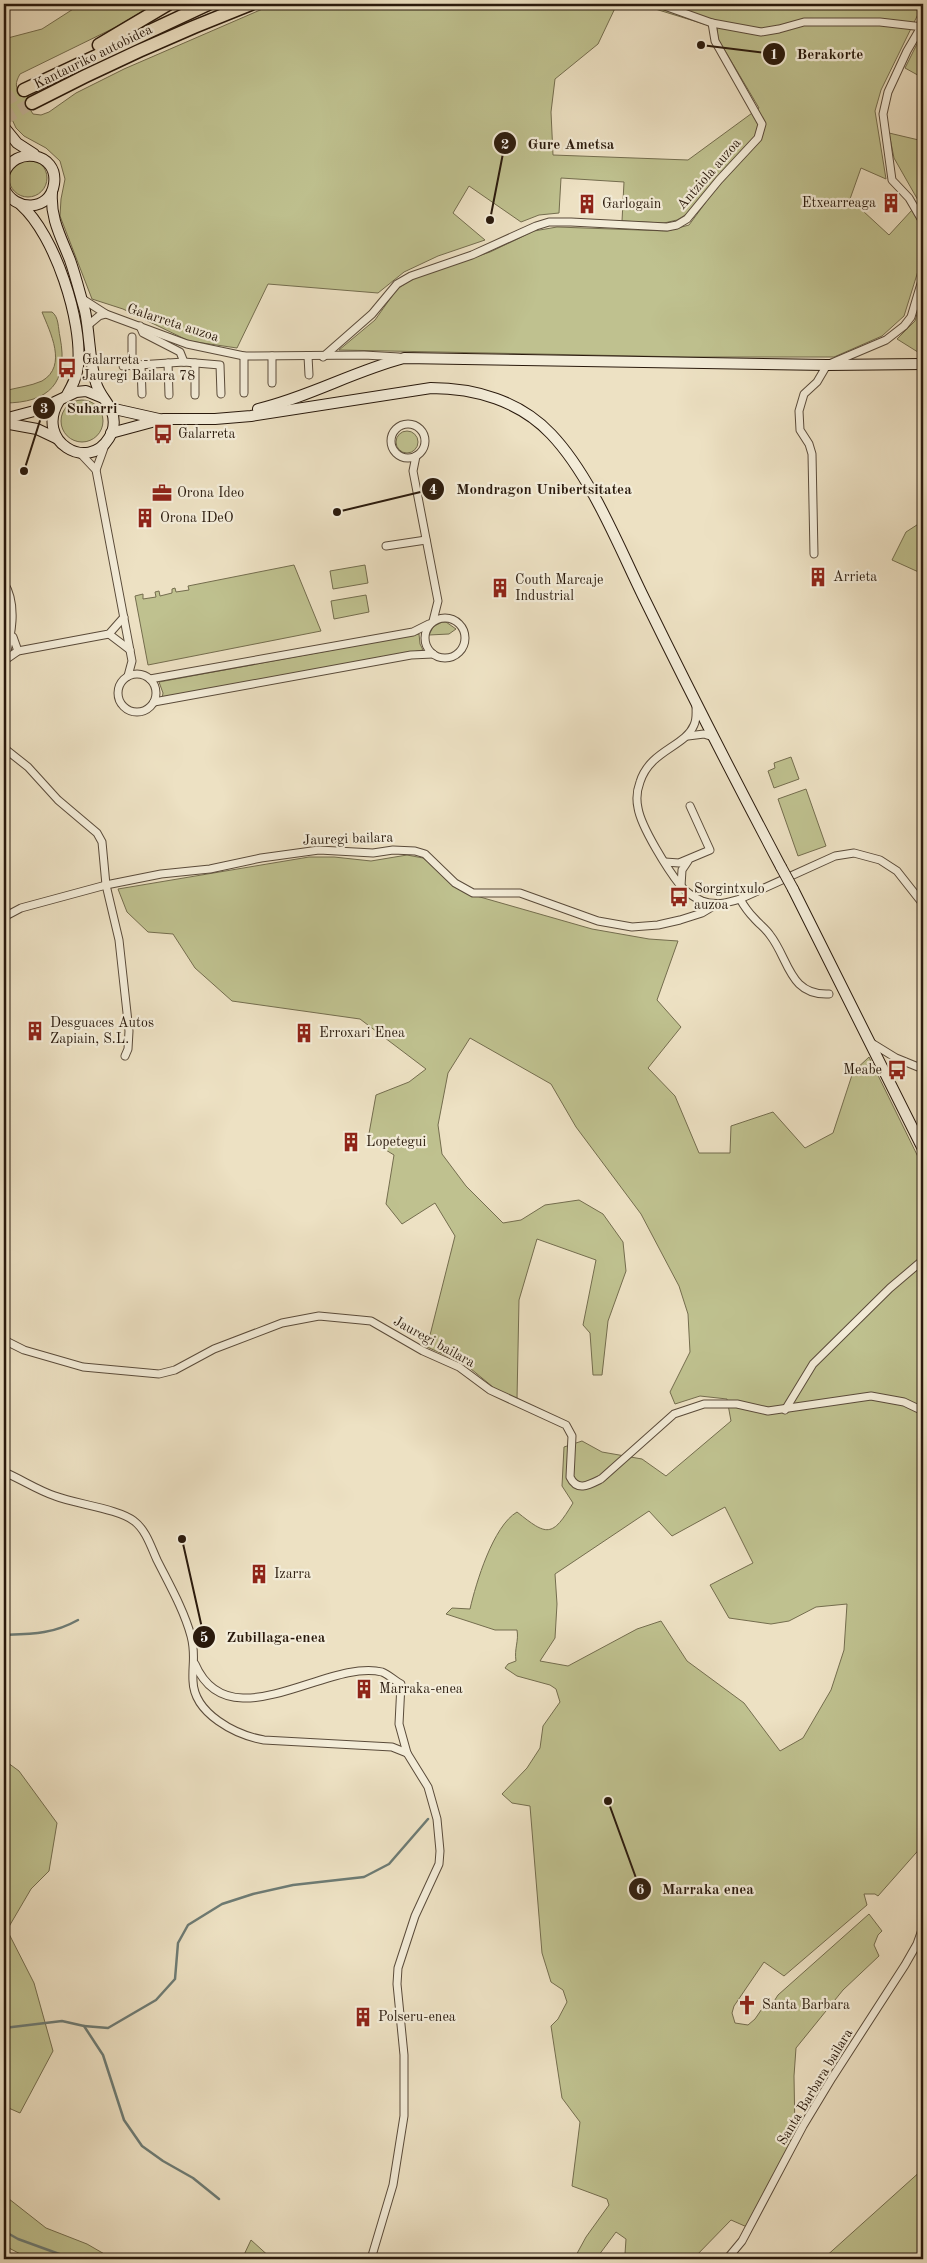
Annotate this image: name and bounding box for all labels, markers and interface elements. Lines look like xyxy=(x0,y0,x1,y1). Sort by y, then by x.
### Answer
street label: Kantauriko autobidea xyxy=(32,22,154,92)
callout: Berakorte xyxy=(761,39,873,69)
text: 1 xyxy=(770,48,778,63)
text: Berakorte xyxy=(797,48,863,63)
callout: Gure Ametsa xyxy=(492,128,624,158)
street label: Antziola auzoa xyxy=(674,136,744,212)
text: 2 xyxy=(501,138,509,153)
text: Gure Ametsa xyxy=(528,138,615,153)
building icon: Etxearreaga xyxy=(880,192,902,214)
building icon: Garlogain xyxy=(576,193,598,215)
place label: Etxearreaga xyxy=(802,196,876,210)
place label: Garlogain xyxy=(602,197,662,211)
street label: Galarreta auzoa xyxy=(125,302,221,344)
place label: Galarreta - Jauregi Bailara 78 xyxy=(82,353,195,383)
bus stop icon: Galarreta - Jauregi Bailara 78 xyxy=(56,357,78,379)
callout: Suharri xyxy=(31,393,127,423)
text: 3 xyxy=(40,402,48,417)
text: Suharri xyxy=(66,402,118,417)
bus stop icon: Galarreta xyxy=(152,423,174,445)
place label: Galarreta xyxy=(178,427,236,441)
callout: Mondragon Unibertsitatea xyxy=(421,474,641,504)
office icon: Orona Ideo xyxy=(151,482,173,504)
text: 4 xyxy=(429,483,437,498)
text: Mondragon Unibertsitatea xyxy=(456,483,632,498)
place label: Orona Ideo xyxy=(177,486,244,500)
building icon: Orona IDeO xyxy=(134,507,156,529)
place label: Orona IDeO xyxy=(160,511,234,525)
building icon: Arrieta xyxy=(807,566,829,588)
place label: Arrieta xyxy=(833,570,877,584)
place label: Couth Marcaje Industrial xyxy=(515,573,604,603)
building icon: Couth Marcaje Industrial xyxy=(489,577,511,599)
street label: Jauregi bailara xyxy=(302,830,394,848)
place label: Sorgintxulo auzoa xyxy=(694,882,765,912)
bus stop icon: Sorgintxulo auzoa xyxy=(668,886,690,908)
place label: Desguaces Autos Zapiain, S.L. xyxy=(50,1016,154,1046)
building icon: Desguaces Autos Zapiain, S.L. xyxy=(24,1020,46,1042)
building icon: Erroxari Enea xyxy=(293,1022,315,1044)
place label: Erroxari Enea xyxy=(319,1026,405,1040)
bus stop icon: Meabe xyxy=(886,1059,908,1081)
place label: Meabe xyxy=(843,1063,882,1077)
building icon: Lopetegui xyxy=(340,1131,362,1153)
place label: Lopetegui xyxy=(366,1135,426,1149)
street label: Jauregi bailara xyxy=(391,1314,477,1370)
building icon: Izarra xyxy=(248,1563,270,1585)
place label: Izarra xyxy=(274,1567,311,1581)
callout: Zubillaga-enea xyxy=(191,1622,335,1652)
text: 5 xyxy=(200,1631,208,1646)
text: Zubillaga-enea xyxy=(227,1631,326,1646)
building icon: Marraka-enea xyxy=(353,1678,375,1700)
place label: Marraka-enea xyxy=(379,1682,463,1696)
callout: Marraka enea xyxy=(627,1874,764,1904)
text: 6 xyxy=(636,1883,645,1898)
text: Marraka enea xyxy=(662,1883,754,1898)
church icon: Santa Barbara xyxy=(736,1994,758,2016)
place label: Santa Barbara xyxy=(762,1998,850,2012)
building icon: Polseru-enea xyxy=(352,2006,374,2028)
place label: Polseru-enea xyxy=(378,2010,456,2024)
street label: Santa Barbara bailara xyxy=(775,2026,855,2148)

